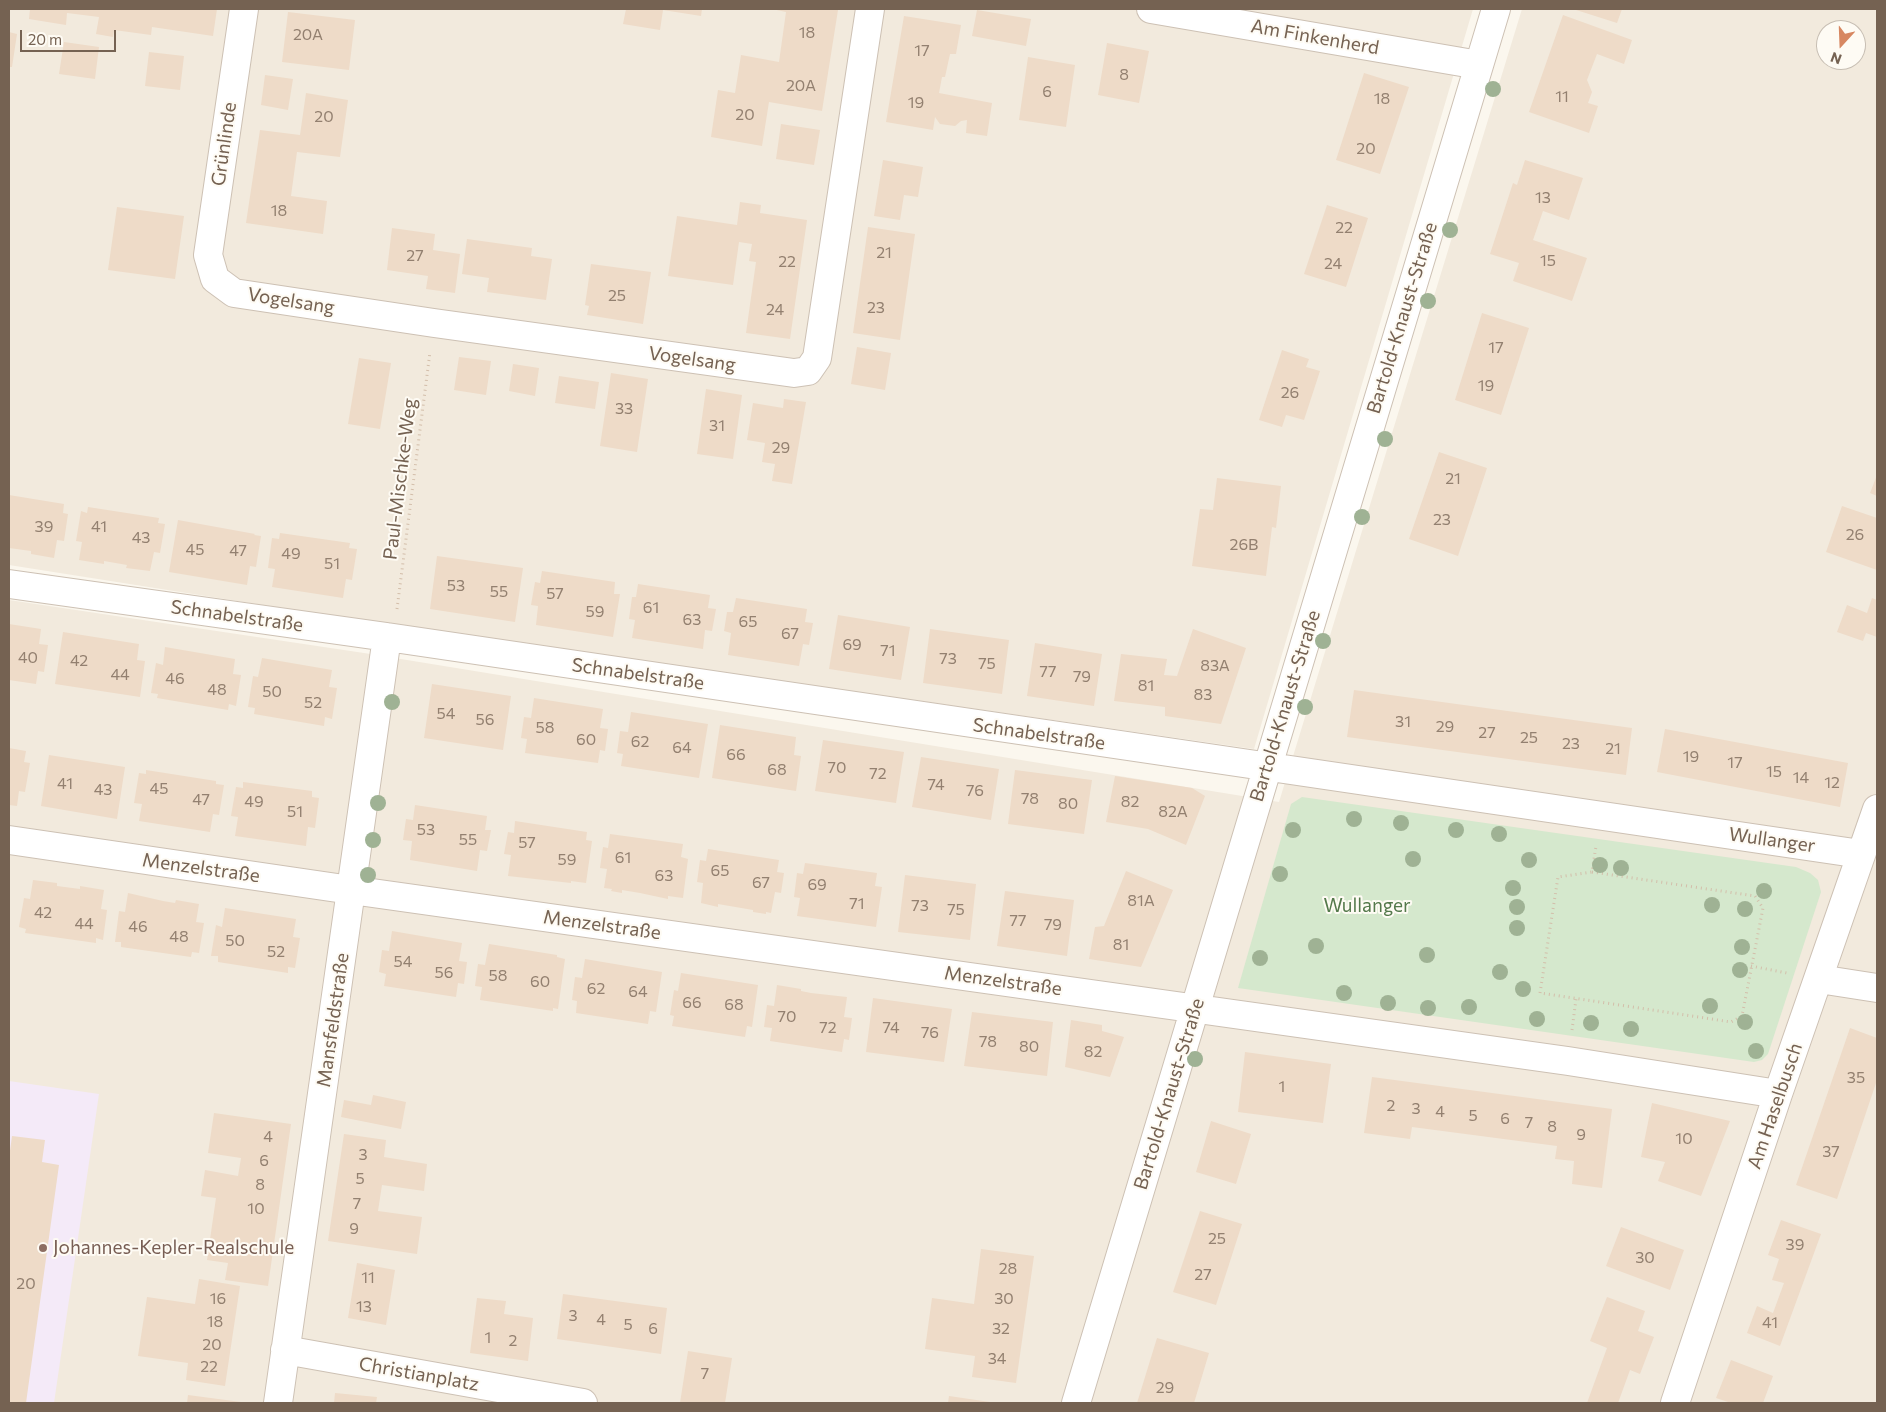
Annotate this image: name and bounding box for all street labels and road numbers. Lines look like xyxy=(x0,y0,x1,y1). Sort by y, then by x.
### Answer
street label: Am Finkenherd xyxy=(1249,14,1381,60)
street label: Grünlinde xyxy=(207,101,241,187)
street label: Bartold-Knaust-Straße xyxy=(1362,220,1442,416)
street label: Vogelsang xyxy=(246,283,336,319)
street label: Vogelsang xyxy=(647,342,737,376)
street label: Paul-Mischke-Weg xyxy=(379,397,421,561)
street label: Schnabelstraße xyxy=(169,595,305,637)
street label: Bartold-Knaust-Straße xyxy=(1245,608,1325,804)
street label: Schnabelstraße xyxy=(570,653,706,695)
street label: Schnabelstraße xyxy=(971,713,1107,755)
street label: Wullanger xyxy=(1727,823,1817,857)
street label: Menzelstraße xyxy=(141,848,261,888)
street label: Menzelstraße xyxy=(542,905,662,945)
street label: Mansfeldstraße xyxy=(312,951,354,1089)
street label: Menzelstraße xyxy=(943,961,1063,1001)
street label: Bartold-Knaust-Straße xyxy=(1129,996,1209,1192)
street label: Am Haselbusch xyxy=(1743,1040,1807,1172)
street label: Christianplatz xyxy=(357,1352,481,1396)

